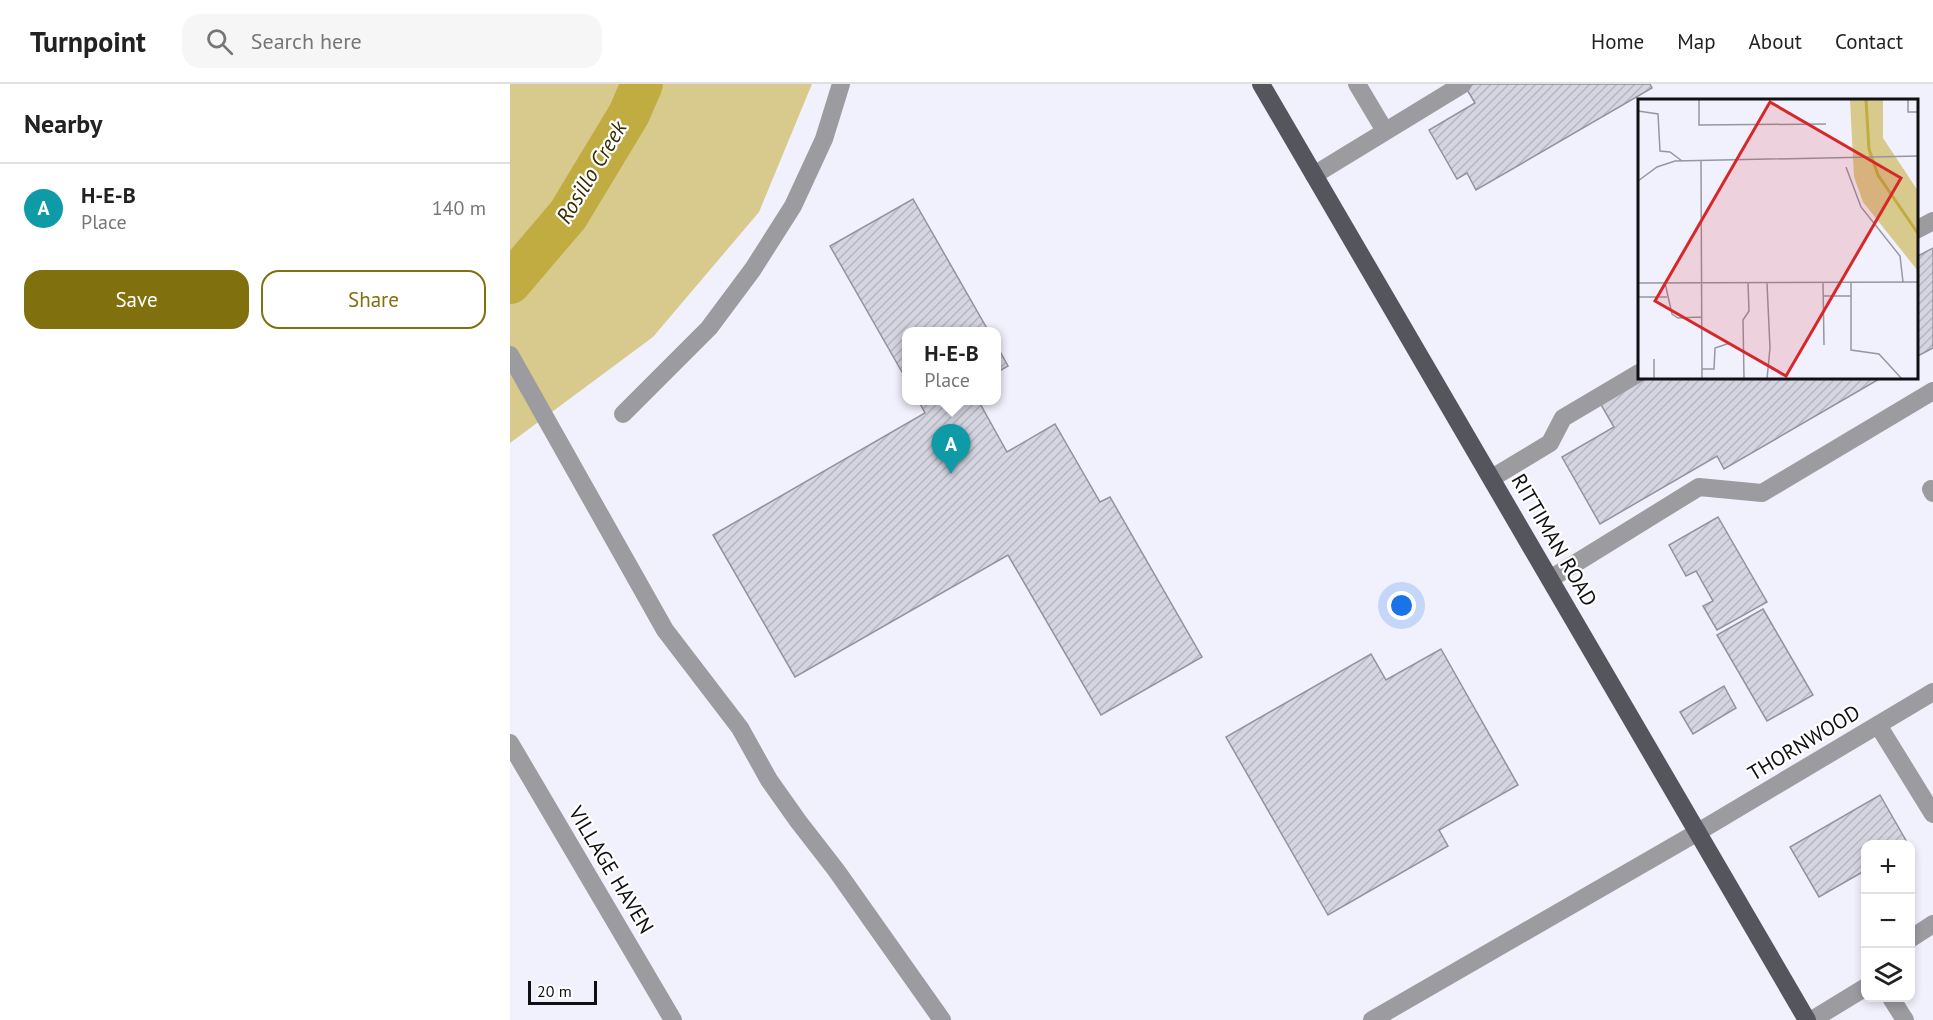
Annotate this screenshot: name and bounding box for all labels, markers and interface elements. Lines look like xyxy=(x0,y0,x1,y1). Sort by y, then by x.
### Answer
search box xyxy=(182,14,602,68)
text: Turnpoint xyxy=(30,23,146,60)
icon: search xyxy=(203,25,236,58)
text: Search here xyxy=(251,27,362,55)
text: Home xyxy=(1591,28,1644,55)
text: Map xyxy=(1677,28,1716,55)
text: About xyxy=(1749,28,1802,55)
text: Contact xyxy=(1835,28,1903,55)
inset map xyxy=(1638,99,1918,380)
text: Nearby xyxy=(24,107,102,140)
water label: Rosillo Creek xyxy=(550,115,633,228)
text: H-E-B xyxy=(81,181,136,209)
text: A xyxy=(37,195,50,221)
text: 140 m xyxy=(432,195,486,221)
text: Place xyxy=(81,209,127,235)
button: Save xyxy=(24,270,249,329)
button: Share xyxy=(261,270,486,329)
popup xyxy=(902,327,1001,405)
text: H-E-B xyxy=(924,339,979,367)
text: Place xyxy=(924,367,970,393)
pin: A xyxy=(932,424,970,474)
street label: RITTIMAN ROAD xyxy=(1506,469,1603,611)
your location xyxy=(1387,591,1416,620)
street label: THORNWOOD xyxy=(1743,698,1865,787)
street label: VILLAGE HAVEN xyxy=(562,800,660,938)
map controls xyxy=(1861,840,1915,1002)
button: + xyxy=(1861,840,1915,894)
button: − xyxy=(1861,894,1915,948)
button: layers xyxy=(1861,948,1915,1002)
scale bar xyxy=(528,978,597,1006)
text: 20 m xyxy=(537,981,572,1001)

